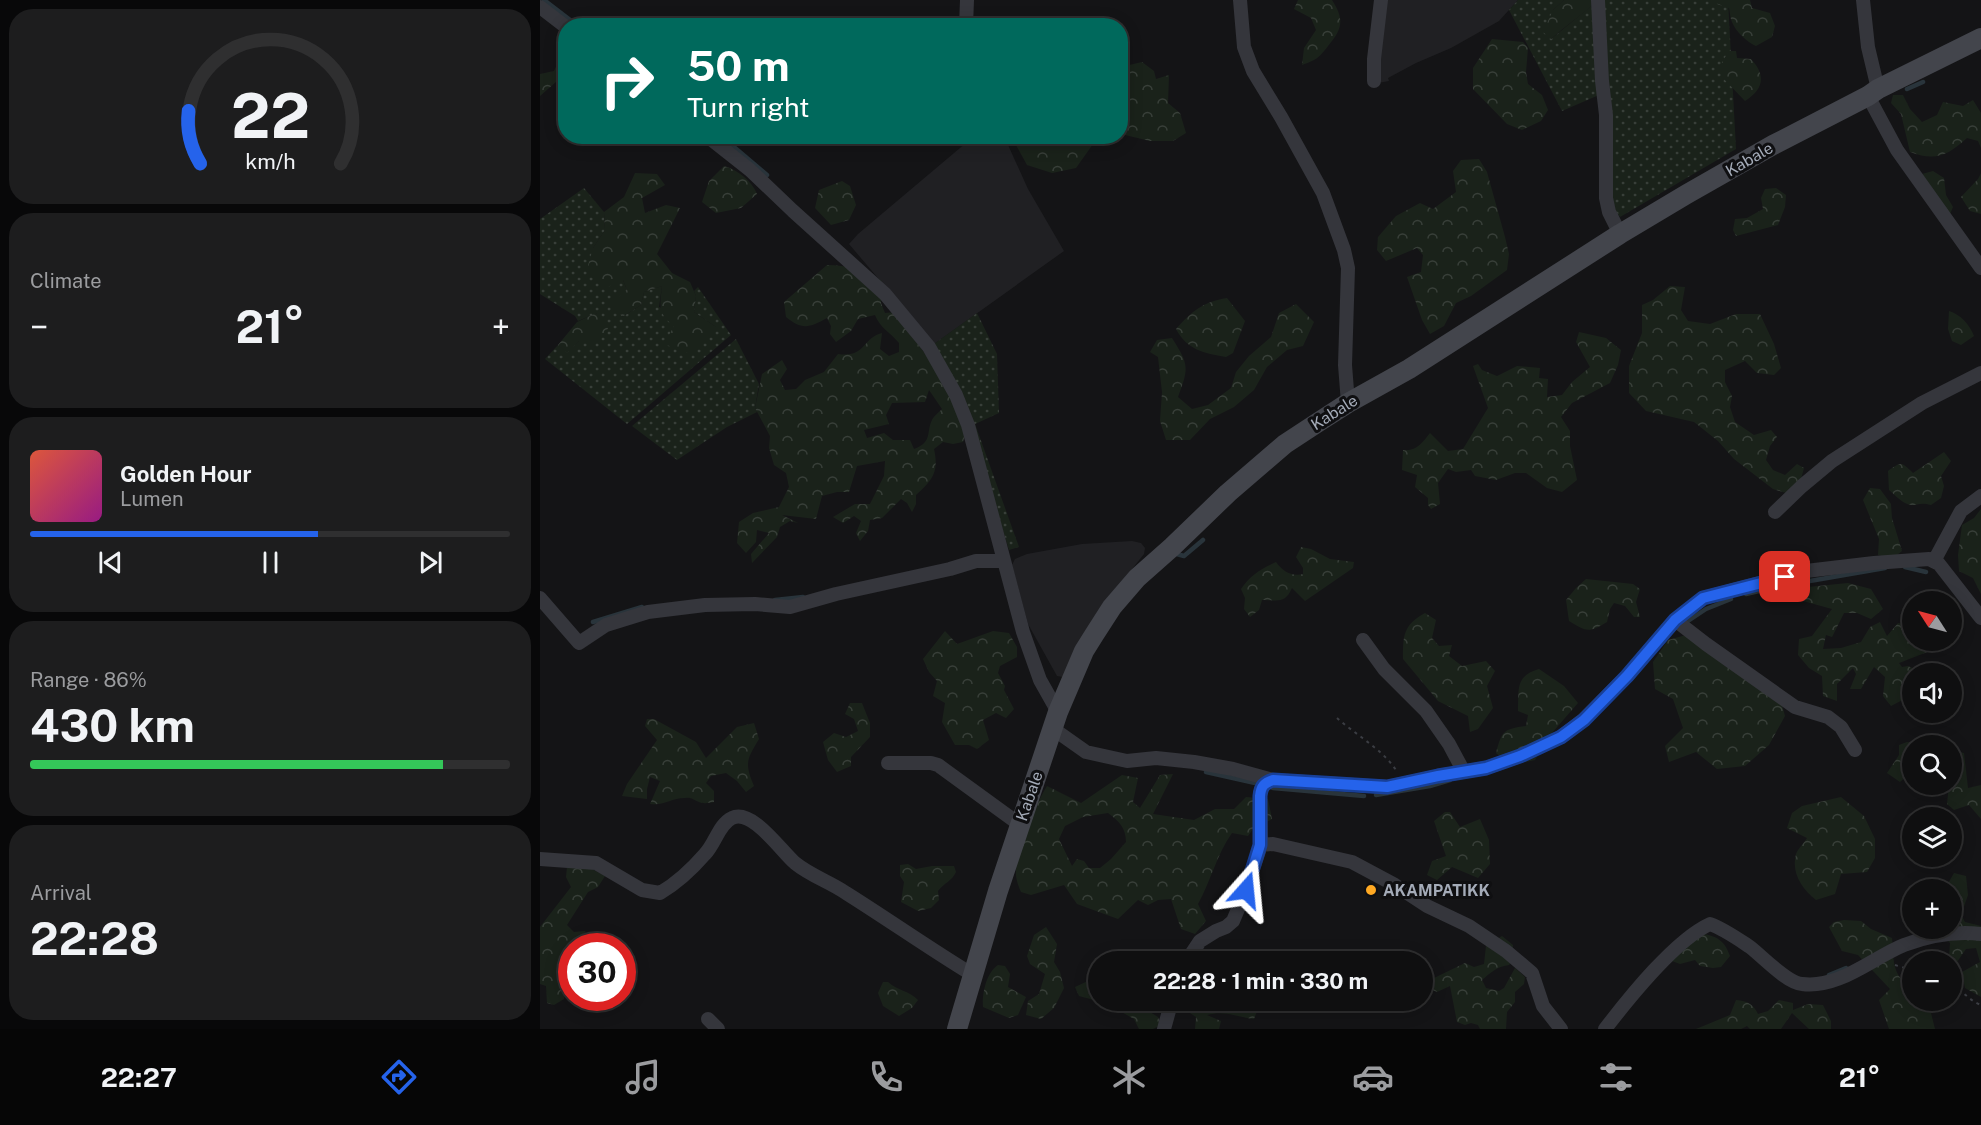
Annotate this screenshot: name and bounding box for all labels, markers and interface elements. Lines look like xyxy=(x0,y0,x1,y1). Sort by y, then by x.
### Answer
text: 50 m xyxy=(687,41,790,90)
icon: right xyxy=(588,42,666,120)
text: 22 xyxy=(230,79,310,152)
text: Turn right xyxy=(687,91,810,123)
street label: Kabale xyxy=(1722,138,1776,181)
text: km/h xyxy=(245,149,295,174)
text: Climate xyxy=(30,269,102,293)
text: 21° xyxy=(235,300,305,353)
text: − xyxy=(30,308,48,346)
text: + xyxy=(492,308,510,346)
street label: Kabale xyxy=(1307,391,1361,434)
text: Golden Hour xyxy=(120,461,251,487)
text: Lumen xyxy=(120,487,184,511)
icon: previous xyxy=(94,546,127,579)
icon: pause xyxy=(254,546,287,579)
icon: next xyxy=(414,546,447,579)
pin xyxy=(1759,551,1810,602)
icon: arrive xyxy=(1768,560,1801,593)
north arrow xyxy=(1902,591,1962,651)
map controls xyxy=(1902,591,1962,1011)
button: sound xyxy=(1902,663,1962,723)
text: Range · 86% xyxy=(30,668,147,692)
text: 430 km xyxy=(30,699,195,752)
button: search xyxy=(1902,735,1962,795)
street label: Kabale xyxy=(1012,769,1047,824)
button: layers xyxy=(1902,807,1962,867)
position arrow xyxy=(1214,858,1278,922)
button: + xyxy=(1902,879,1962,939)
text: Arrival xyxy=(30,881,92,905)
place label: AKAMPATIKK xyxy=(1383,881,1490,900)
marker: AKAMPATIKK xyxy=(1364,883,1378,897)
text: 22:28 xyxy=(30,912,159,965)
speed limit sign: 30 xyxy=(558,933,636,1011)
button: − xyxy=(1902,951,1962,1011)
text: 22:28 · 1 min · 330 m xyxy=(1153,968,1368,994)
icon: directions xyxy=(378,1056,420,1098)
icon: music xyxy=(622,1056,664,1098)
icon: phone xyxy=(865,1056,907,1098)
icon: climate xyxy=(1108,1056,1150,1098)
icon: car xyxy=(1352,1056,1394,1098)
icon: filters xyxy=(1595,1056,1637,1098)
text: 22:27 xyxy=(101,1061,177,1093)
text: 21° xyxy=(1839,1061,1880,1093)

